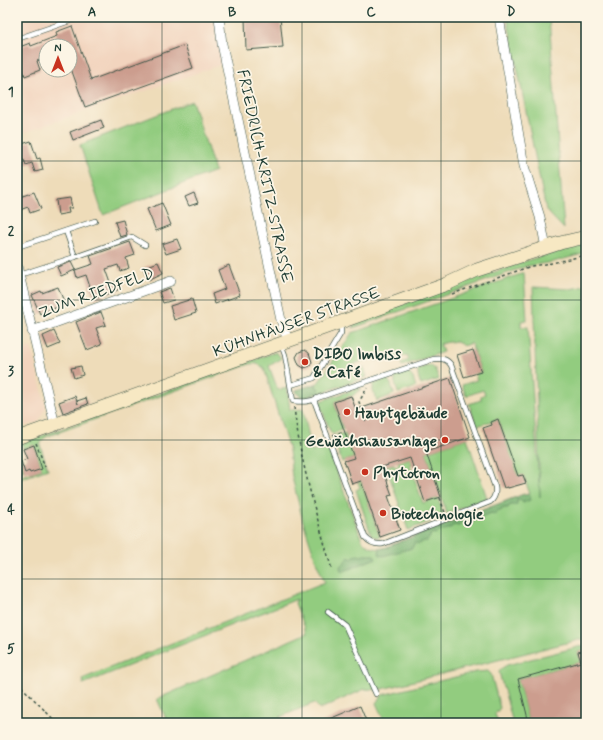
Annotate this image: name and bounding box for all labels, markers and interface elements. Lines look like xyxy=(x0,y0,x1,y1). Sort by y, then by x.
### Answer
text: A xyxy=(88,4,96,21)
text: B xyxy=(228,4,237,21)
text: C xyxy=(366,4,376,21)
text: D xyxy=(507,4,516,21)
north arrow xyxy=(38,38,78,78)
text: N xyxy=(54,42,62,56)
street label: FRIEDRICH-KRITZ-STRASSE xyxy=(232,68,297,285)
text: 1 xyxy=(8,84,14,101)
text: 2 xyxy=(8,223,15,240)
street label: ZUM RIEDFELD xyxy=(36,263,157,324)
street label: KÜHNHÄUSER STRASSE xyxy=(210,282,383,362)
place label: DIBO Imbiss & Café xyxy=(313,344,402,383)
marker: DIBO Imbiss & Café xyxy=(300,357,310,367)
text: 3 xyxy=(8,363,14,380)
place label: Hauptgebäude xyxy=(355,403,448,425)
marker: Hauptgebäude xyxy=(342,407,352,417)
place label: Gewächshausanlage xyxy=(306,431,437,453)
marker: Gewächshausanlage xyxy=(440,435,450,445)
place label: Phytotron xyxy=(373,463,440,484)
marker: Phytotron xyxy=(360,467,370,477)
text: 4 xyxy=(7,502,15,519)
place label: Biotechnologie xyxy=(391,504,484,527)
marker: Biotechnologie xyxy=(378,508,388,518)
text: 5 xyxy=(7,641,15,658)

